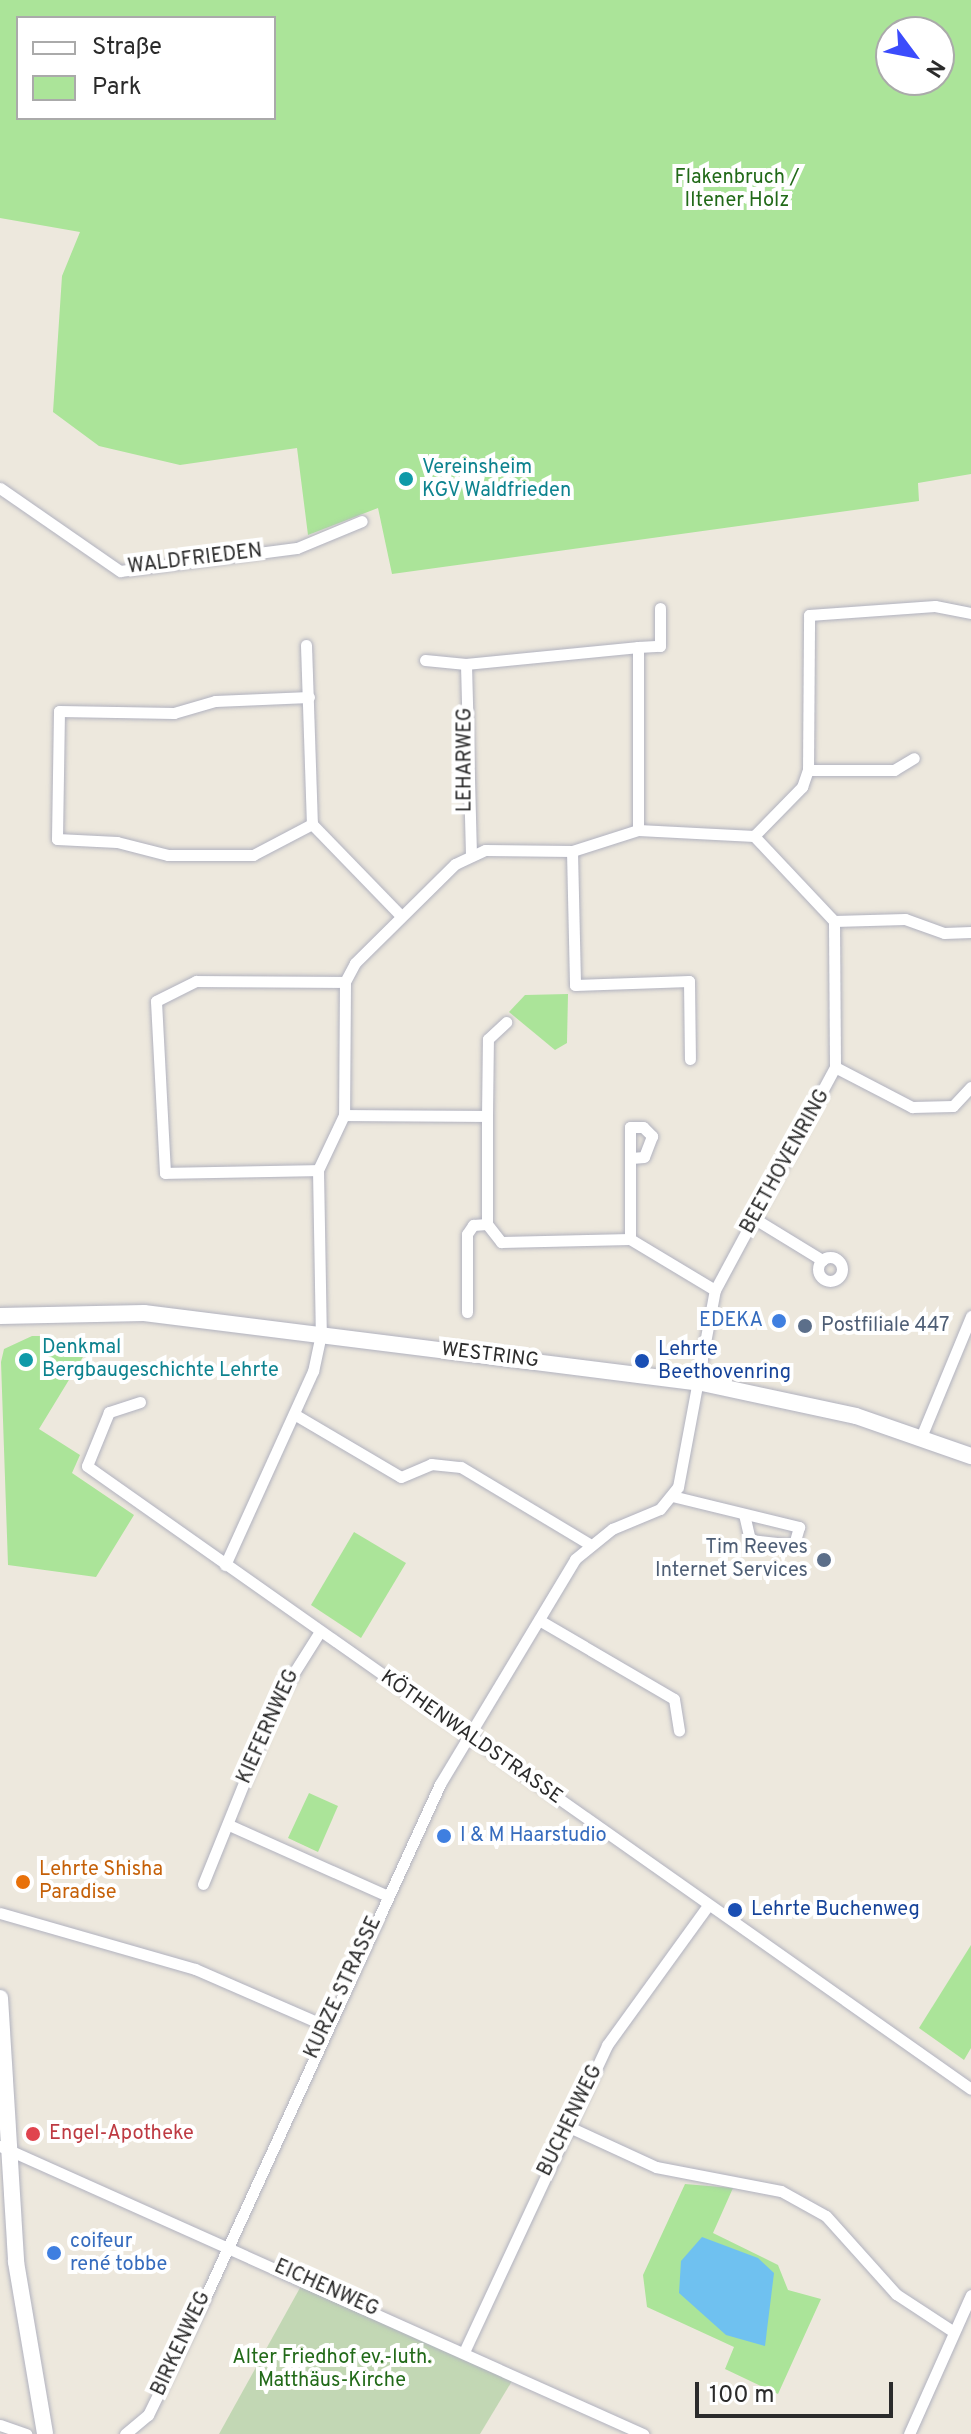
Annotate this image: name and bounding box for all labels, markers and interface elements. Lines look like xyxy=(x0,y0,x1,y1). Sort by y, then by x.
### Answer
legend xyxy=(16,16,276,120)
north arrow xyxy=(875,16,955,96)
text: Straße xyxy=(92,33,162,63)
text: N xyxy=(918,54,950,82)
text: Park xyxy=(92,73,142,103)
park label: Flakenbruch / Iltener Holz xyxy=(675,166,799,213)
place label: Vereinsheim KGV Waldfrieden xyxy=(422,456,572,503)
marker: Vereinsheim KGV Waldfrieden xyxy=(397,470,415,488)
street label: WALDFRIEDEN xyxy=(126,540,264,580)
street label: LEHARWEG xyxy=(454,708,478,812)
street label: BEETHOVENRING xyxy=(736,1086,836,1238)
place label: EDEKA xyxy=(699,1309,763,1333)
marker: EDEKA xyxy=(770,1312,788,1330)
place label: Postfiliale 447 xyxy=(821,1314,950,1338)
marker: Postfiliale 447 xyxy=(796,1317,814,1335)
place label: Denkmal Bergbaugeschichte Lehrte xyxy=(42,1336,279,1383)
street label: WESTRING xyxy=(440,1338,540,1374)
place label: Lehrte Beethovenring xyxy=(658,1338,791,1385)
marker: Denkmal Bergbaugeschichte Lehrte xyxy=(17,1351,35,1369)
marker: Lehrte Beethovenring xyxy=(633,1352,651,1370)
place label: Tim Reeves Internet Services xyxy=(655,1536,808,1583)
marker: Tim Reeves Internet Services xyxy=(815,1551,833,1569)
street label: KIEFERNWEG xyxy=(233,1666,305,1788)
street label: KÖTHENWALDSTRASSE xyxy=(375,1666,567,1810)
place label: I & M Haarstudio xyxy=(460,1824,607,1848)
marker: I & M Haarstudio xyxy=(435,1827,453,1845)
place label: Lehrte Shisha Paradise xyxy=(39,1858,163,1905)
marker: Lehrte Shisha Paradise xyxy=(14,1873,32,1891)
place label: Lehrte Buchenweg xyxy=(751,1898,920,1922)
marker: Lehrte Buchenweg xyxy=(726,1901,744,1919)
street label: KURZE STRASSE xyxy=(301,1913,387,2063)
street label: BUCHENWEG xyxy=(534,2061,608,2181)
place label: Engel-Apotheke xyxy=(49,2122,194,2146)
marker: Engel-Apotheke xyxy=(24,2125,42,2143)
place label: coifeur rené tobbe xyxy=(70,2230,167,2277)
marker: coifeur rené tobbe xyxy=(45,2244,63,2262)
street label: EICHENWEG xyxy=(270,2255,382,2323)
street label: BIRKENWEG xyxy=(147,2288,217,2400)
park label: Alter Friedhof ev.-luth. Matthäus-Kirche xyxy=(232,2347,432,2394)
scale bar xyxy=(699,2366,897,2416)
text: 100 m xyxy=(709,2381,775,2411)

